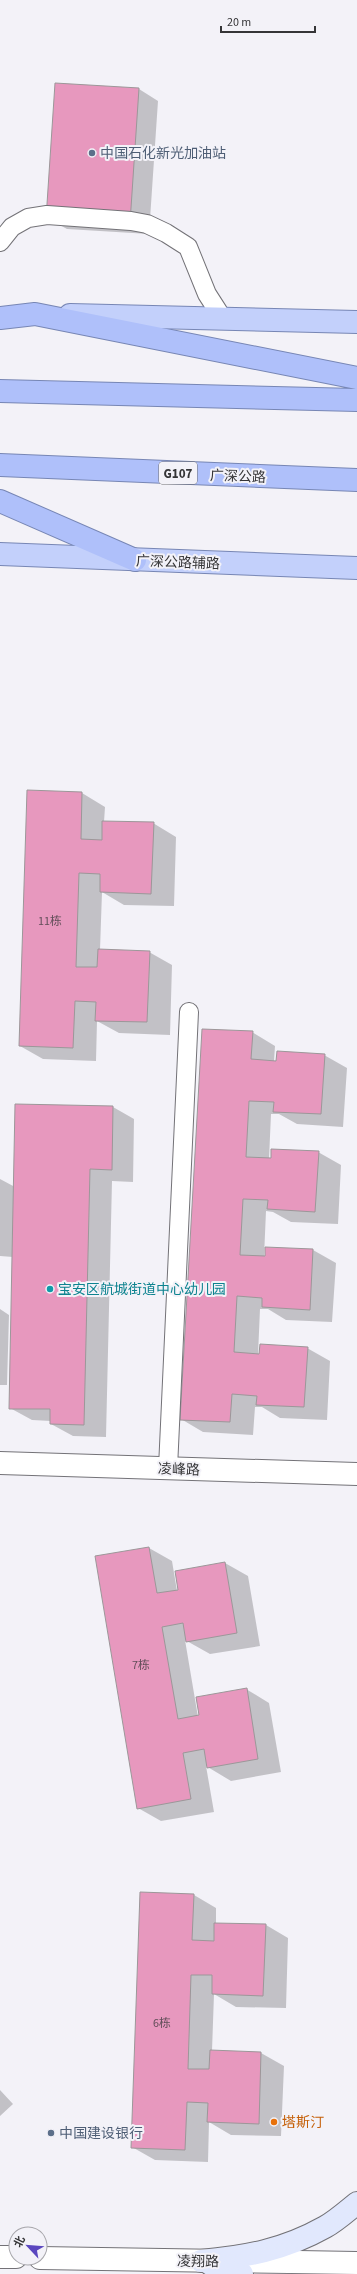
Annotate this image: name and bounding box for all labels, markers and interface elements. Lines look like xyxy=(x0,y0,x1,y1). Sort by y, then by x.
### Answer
scale bar xyxy=(221,8,315,34)
text: 20 m xyxy=(227,14,251,31)
place label: 中国石化新光加油站 xyxy=(100,144,226,164)
marker: 中国石化新光加油站 xyxy=(87,148,97,158)
road number: G107 xyxy=(159,462,197,484)
street label: 广深公路 xyxy=(210,466,266,488)
street label: 广深公路辅路 xyxy=(136,552,220,574)
house number: 11栋 xyxy=(38,913,62,930)
place label: 宝安区航城街道中心幼儿园 xyxy=(58,1280,226,1300)
marker: 宝安区航城街道中心幼儿园 xyxy=(45,1284,55,1294)
street label: 凌峰路 xyxy=(158,1459,200,1481)
house number: 7栋 xyxy=(132,1657,150,1674)
house number: 6栋 xyxy=(153,2015,171,2032)
place label: 塔斯汀 xyxy=(282,2113,324,2133)
marker: 塔斯汀 xyxy=(269,2117,279,2127)
place label: 中国建设银行 xyxy=(59,2124,143,2144)
marker: 中国建设银行 xyxy=(46,2128,56,2138)
north arrow xyxy=(8,2226,48,2266)
text: 北 xyxy=(10,2234,29,2250)
street label: 凌翔路 xyxy=(177,2252,219,2272)

